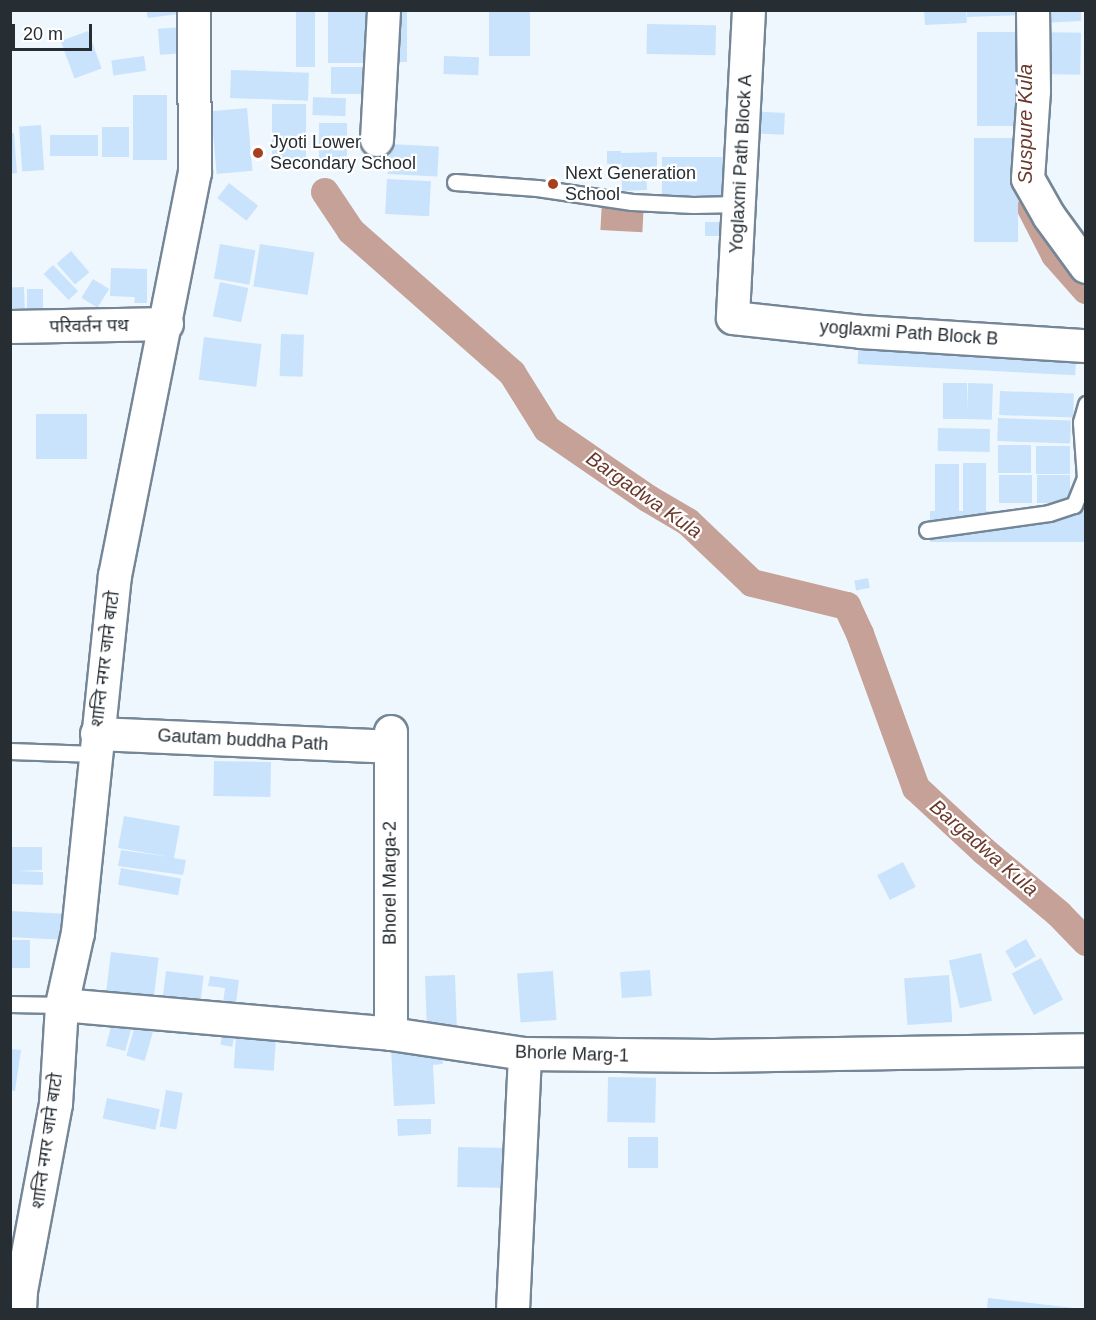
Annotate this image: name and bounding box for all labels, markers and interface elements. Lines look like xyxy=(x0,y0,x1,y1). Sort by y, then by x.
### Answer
scale bar xyxy=(15,12,94,50)
text: 20 m xyxy=(23,24,63,44)
water label: Suspure Kula xyxy=(1013,64,1037,184)
street label: Yoglaxmi Path Block A xyxy=(725,73,757,255)
place label: Jyoti Lower Secondary School xyxy=(270,132,416,174)
marker: Jyoti Lower Secondary School xyxy=(251,146,265,160)
place label: Next Generation School xyxy=(565,163,696,206)
marker: Next Generation School xyxy=(546,177,560,191)
street label: परिवर्तन पथ xyxy=(49,315,129,337)
street label: yoglaxmi Path Block B xyxy=(819,316,999,350)
water label: Bargadwa Kula xyxy=(582,446,706,544)
street label: शान्ति नगर जाने बाटो xyxy=(86,590,124,728)
street label: Gautam buddha Path xyxy=(157,725,329,755)
water label: Bargadwa Kula xyxy=(925,794,1043,902)
street label: Bhorel Marga-2 xyxy=(379,821,401,945)
street label: Bhorle Marg-1 xyxy=(515,1041,629,1067)
street label: शान्ति नगर जाने बाटो xyxy=(27,1072,67,1210)

